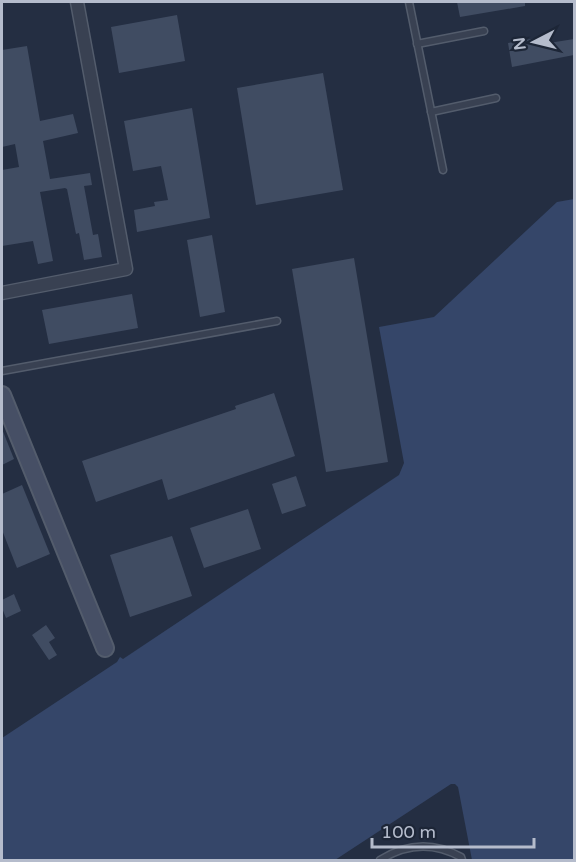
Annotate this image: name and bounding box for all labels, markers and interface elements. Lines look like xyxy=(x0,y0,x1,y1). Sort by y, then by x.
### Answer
north arrow xyxy=(504,12,564,72)
text: N xyxy=(509,36,531,51)
scale bar xyxy=(372,811,534,849)
text: 100 m xyxy=(381,821,436,843)

